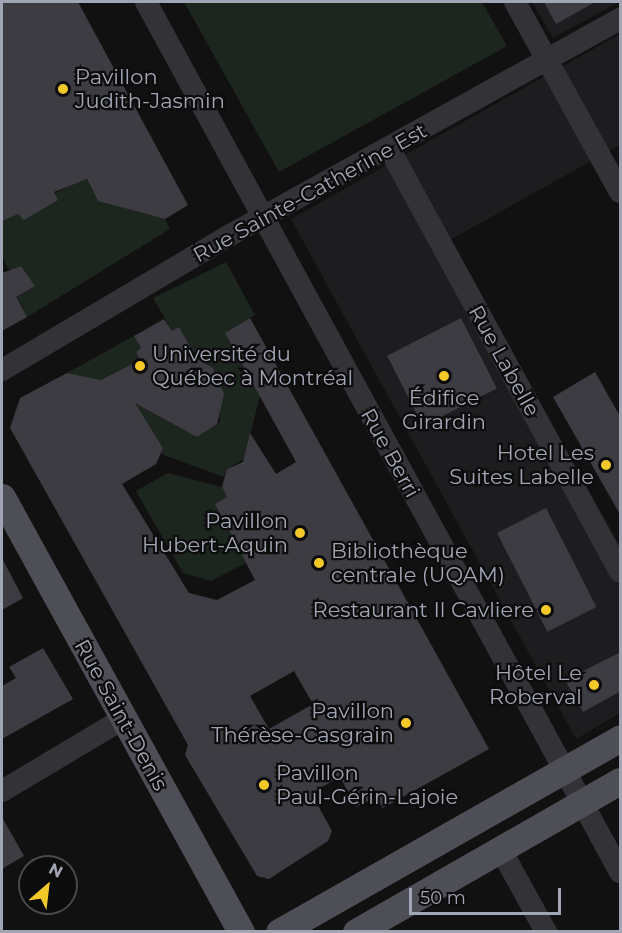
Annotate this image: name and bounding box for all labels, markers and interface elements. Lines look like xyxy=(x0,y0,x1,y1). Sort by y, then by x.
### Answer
place label: Pavillon Judith-Jasmin xyxy=(75,64,225,114)
marker: Pavillon Judith-Jasmin xyxy=(56,82,70,96)
street label: Rue Sainte-Catherine Est xyxy=(189,118,431,268)
street label: Rue Labelle xyxy=(463,301,545,421)
place label: Université du Québec à Montréal xyxy=(152,341,353,391)
marker: Université du Québec à Montréal xyxy=(133,359,147,373)
marker: Édifice Girardin xyxy=(437,369,451,383)
place label: Édifice Girardin xyxy=(402,385,486,435)
street label: Rue Berri xyxy=(355,404,425,502)
place label: Hotel Les Suites Labelle xyxy=(449,440,594,490)
marker: Hotel Les Suites Labelle xyxy=(599,458,613,472)
place label: Pavillon Hubert-Aquin xyxy=(142,508,288,558)
marker: Pavillon Hubert-Aquin xyxy=(293,526,307,540)
place label: Bibliothèque centrale (UQAM) xyxy=(331,538,505,588)
marker: Bibliothèque centrale (UQAM) xyxy=(312,556,326,570)
place label: Restaurant Il Cavliere xyxy=(312,597,534,623)
marker: Restaurant Il Cavliere xyxy=(539,603,553,617)
street label: Rue Saint-Denis xyxy=(69,635,173,795)
place label: Hôtel Le Roberval xyxy=(489,660,582,710)
marker: Hôtel Le Roberval xyxy=(587,678,601,692)
place label: Pavillon Thérèse-Casgrain xyxy=(211,698,394,748)
marker: Pavillon Thérèse-Casgrain xyxy=(399,716,413,730)
place label: Pavillon Paul-Gérin-Lajoie xyxy=(276,760,458,810)
marker: Pavillon Paul-Gérin-Lajoie xyxy=(257,778,271,792)
north arrow xyxy=(18,855,78,915)
text: N xyxy=(46,859,66,882)
scale bar xyxy=(412,876,564,914)
text: 50 m xyxy=(420,887,466,909)

